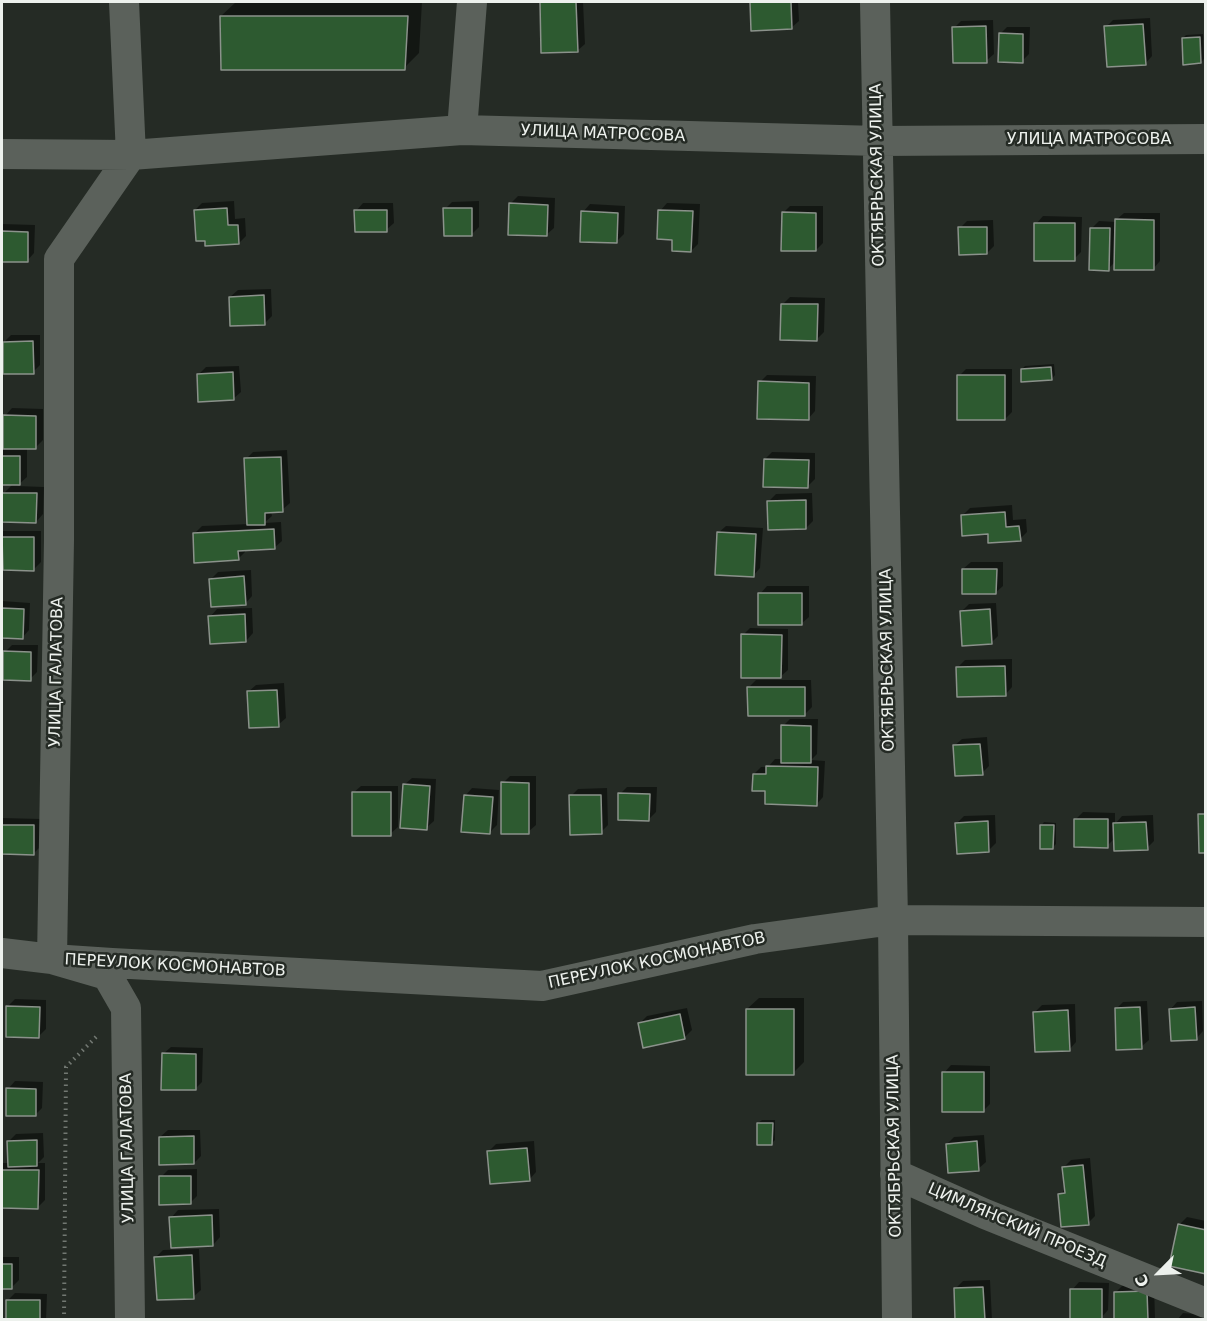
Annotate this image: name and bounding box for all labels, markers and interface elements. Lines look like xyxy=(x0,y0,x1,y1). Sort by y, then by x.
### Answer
street label: ОКТЯБРЬСКАЯ УЛИЦА xyxy=(867,83,889,267)
street label: УЛИЦА МАТРОСОВА xyxy=(520,122,686,146)
street label: УЛИЦА МАТРОСОВА xyxy=(1007,130,1171,150)
street label: ОКТЯБРЬСКАЯ УЛИЦА xyxy=(877,568,899,752)
street label: УЛИЦА ГАЛАТОВА xyxy=(46,597,68,747)
street label: ПЕРЕУЛОК КОСМОНАВТОВ xyxy=(547,929,767,993)
street label: ПЕРЕУЛОК КОСМОНАВТОВ xyxy=(64,951,286,981)
street label: ОКТЯБРЬСКАЯ УЛИЦА xyxy=(884,1054,906,1238)
street label: УЛИЦА ГАЛАТОВА xyxy=(117,1073,139,1223)
street label: ЦИМЛЯНСКИЙ ПРОЕЗД xyxy=(925,1180,1109,1272)
north arrow xyxy=(1129,1243,1189,1303)
text: С xyxy=(1131,1271,1153,1290)

